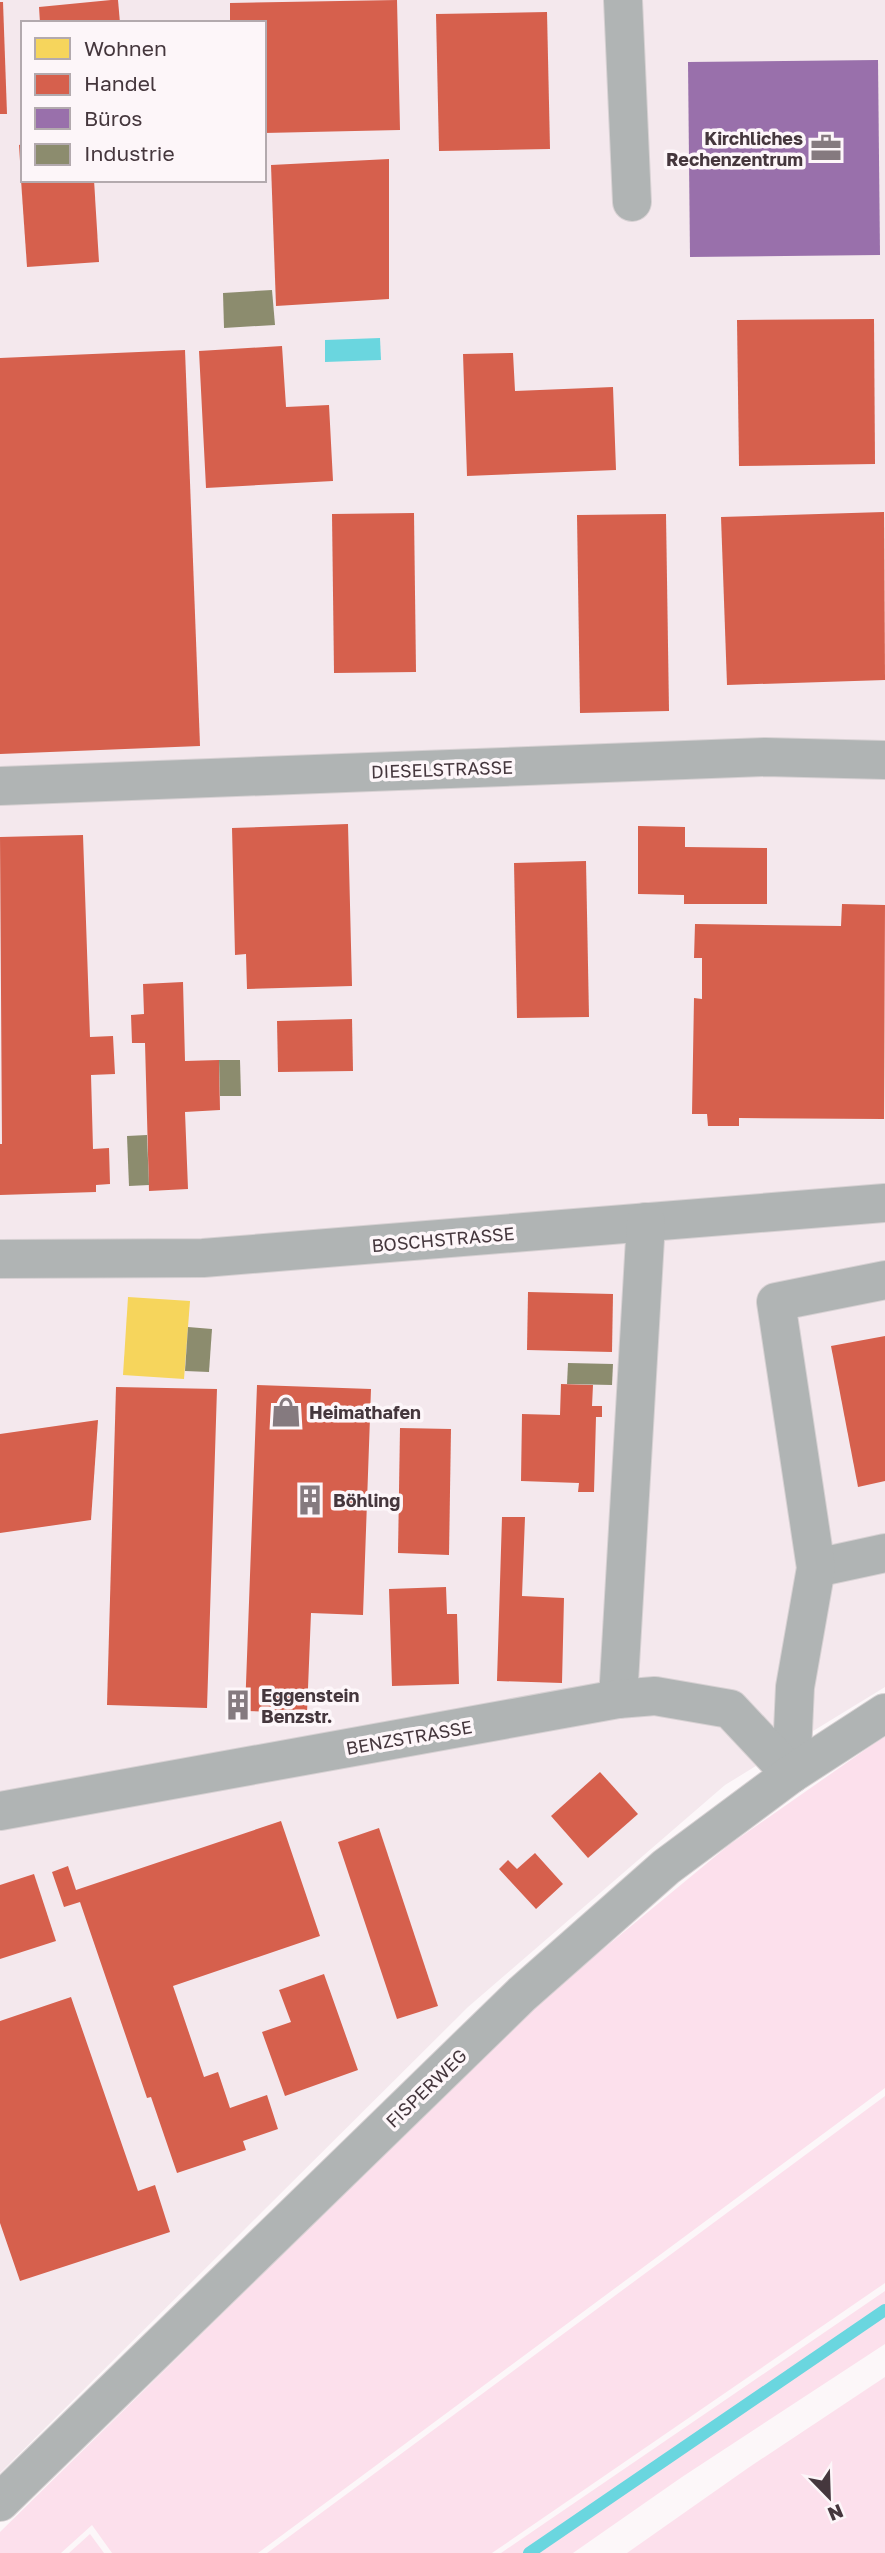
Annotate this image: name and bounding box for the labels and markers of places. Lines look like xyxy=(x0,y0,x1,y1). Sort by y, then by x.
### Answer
place label: Kirchliches Rechenzentrum xyxy=(666,127,803,170)
office icon: Kirchliches Rechenzentrum xyxy=(809,131,843,165)
shop icon: Heimathafen xyxy=(269,1395,303,1429)
place label: Heimathafen xyxy=(309,1401,421,1423)
building icon: Böhling xyxy=(293,1483,327,1517)
place label: Böhling xyxy=(333,1489,400,1511)
place label: Eggenstein Benzstr. xyxy=(261,1684,360,1727)
building icon: Eggenstein Benzstr. xyxy=(221,1688,255,1722)

